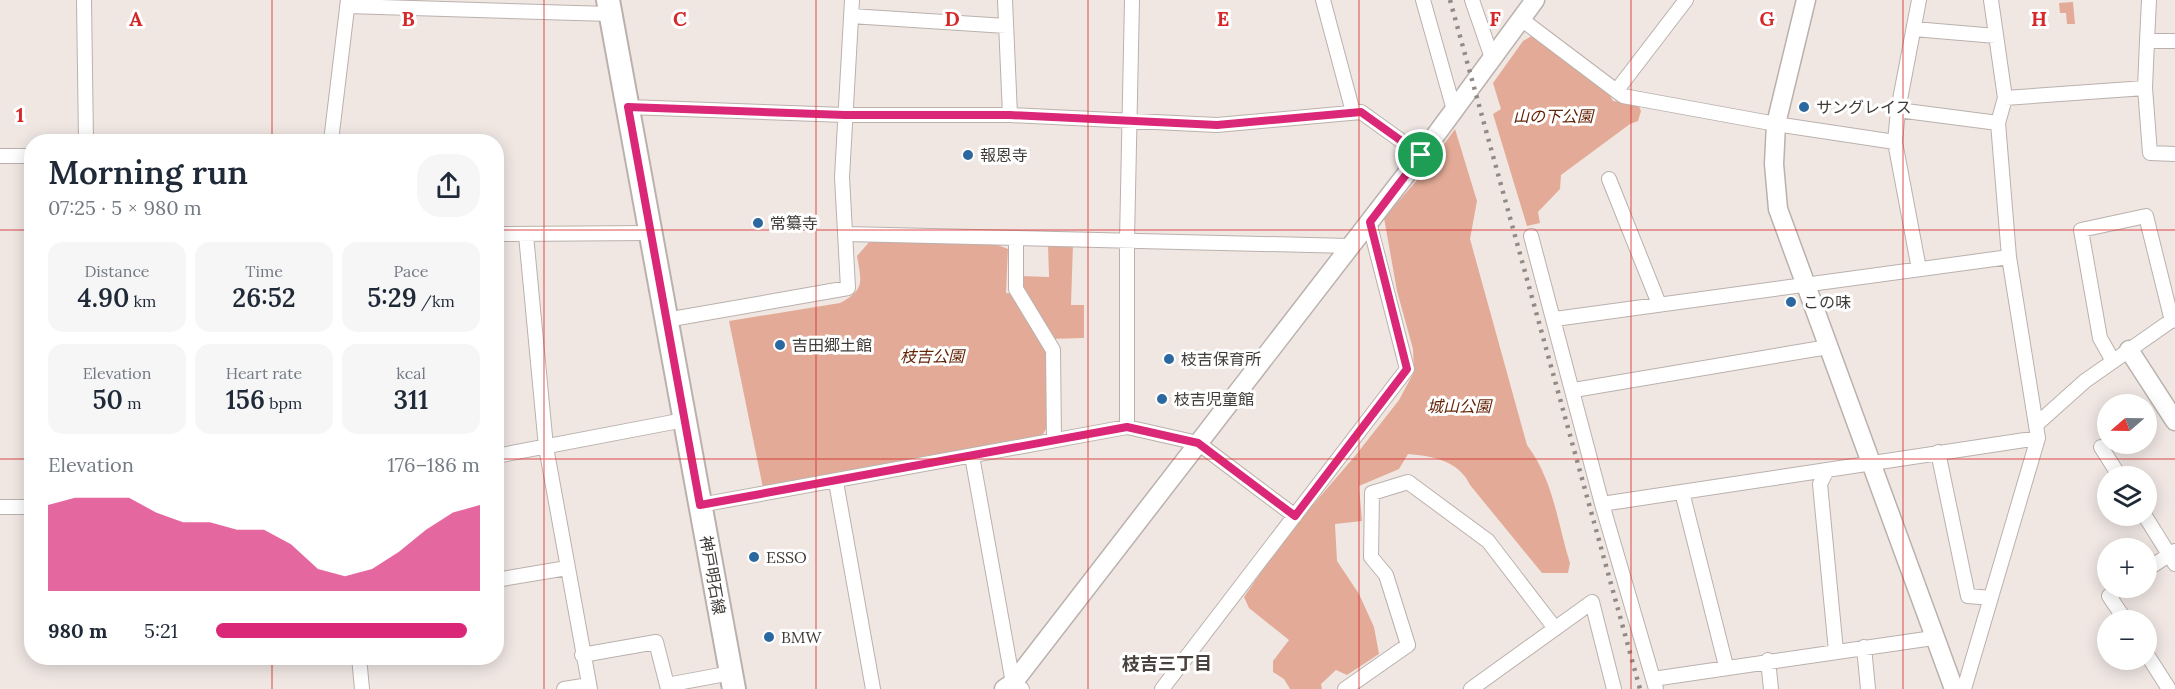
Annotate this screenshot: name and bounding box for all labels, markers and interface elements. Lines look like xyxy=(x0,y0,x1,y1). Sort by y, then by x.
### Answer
text: A xyxy=(129,6,143,31)
text: B xyxy=(401,6,415,31)
text: C xyxy=(673,6,687,31)
text: D xyxy=(944,6,960,31)
text: E xyxy=(1217,6,1229,31)
text: F xyxy=(1489,6,1501,31)
text: G xyxy=(1759,6,1775,31)
text: H xyxy=(2031,6,2047,31)
place label: サングレイス xyxy=(1816,97,1912,117)
marker: サングレイス xyxy=(1797,100,1811,114)
text: 1 xyxy=(16,102,24,127)
park label: 山の下公園 xyxy=(1513,106,1595,126)
pin xyxy=(1395,129,1446,180)
icon: arrive xyxy=(1404,138,1437,171)
place label: 報恩寺 xyxy=(980,145,1028,165)
marker: 報恩寺 xyxy=(961,148,975,162)
text: Morning run xyxy=(48,151,248,193)
button: share xyxy=(417,154,480,217)
text: 07:25 · 5 × 980 m xyxy=(48,195,202,220)
place label: 常纂寺 xyxy=(770,213,818,233)
marker: 常纂寺 xyxy=(751,216,765,230)
text: Distance xyxy=(84,261,150,281)
text: Time xyxy=(245,261,283,281)
text: Pace xyxy=(394,261,428,281)
text: 4.90 xyxy=(78,281,129,314)
text: 26:52 xyxy=(232,281,296,314)
text: 5:29 xyxy=(367,281,417,314)
text: km xyxy=(129,291,156,311)
text: /km xyxy=(417,291,455,311)
place label: この味 xyxy=(1803,292,1851,312)
marker: この味 xyxy=(1784,295,1798,309)
place label: 吉田郷土館 xyxy=(792,335,872,355)
marker: 吉田郷土館 xyxy=(773,338,787,352)
park label: 枝吉公園 xyxy=(900,346,966,366)
place label: 枝吉保育所 xyxy=(1181,349,1261,369)
marker: 枝吉保育所 xyxy=(1162,352,1176,366)
text: Elevation xyxy=(83,363,151,383)
text: Heart rate xyxy=(226,363,302,383)
text: kcal xyxy=(396,363,426,383)
text: 50 xyxy=(92,383,123,416)
text: 156 xyxy=(226,383,265,416)
text: 311 xyxy=(394,383,428,416)
place label: 枝吉児童館 xyxy=(1174,389,1254,409)
marker: 枝吉児童館 xyxy=(1155,392,1169,406)
text: m xyxy=(123,393,142,413)
text: bpm xyxy=(265,393,302,413)
north arrow xyxy=(2097,394,2157,454)
map controls xyxy=(2097,394,2157,670)
park label: 城山公園 xyxy=(1427,396,1493,416)
text: Elevation xyxy=(48,452,134,477)
text: 176–186 m xyxy=(387,452,480,477)
button: layers xyxy=(2097,466,2157,526)
street label: 神戸明石線 xyxy=(696,534,730,616)
button: + xyxy=(2097,538,2157,598)
place label: ESSO xyxy=(766,547,807,567)
marker: ESSO xyxy=(747,550,761,564)
button: − xyxy=(2097,610,2157,670)
text: 980 m xyxy=(48,618,107,643)
text: 5:21 xyxy=(144,618,178,643)
place label: BMW xyxy=(781,627,822,647)
marker: BMW xyxy=(762,630,776,644)
district label: 枝吉三丁目 xyxy=(1122,652,1212,675)

